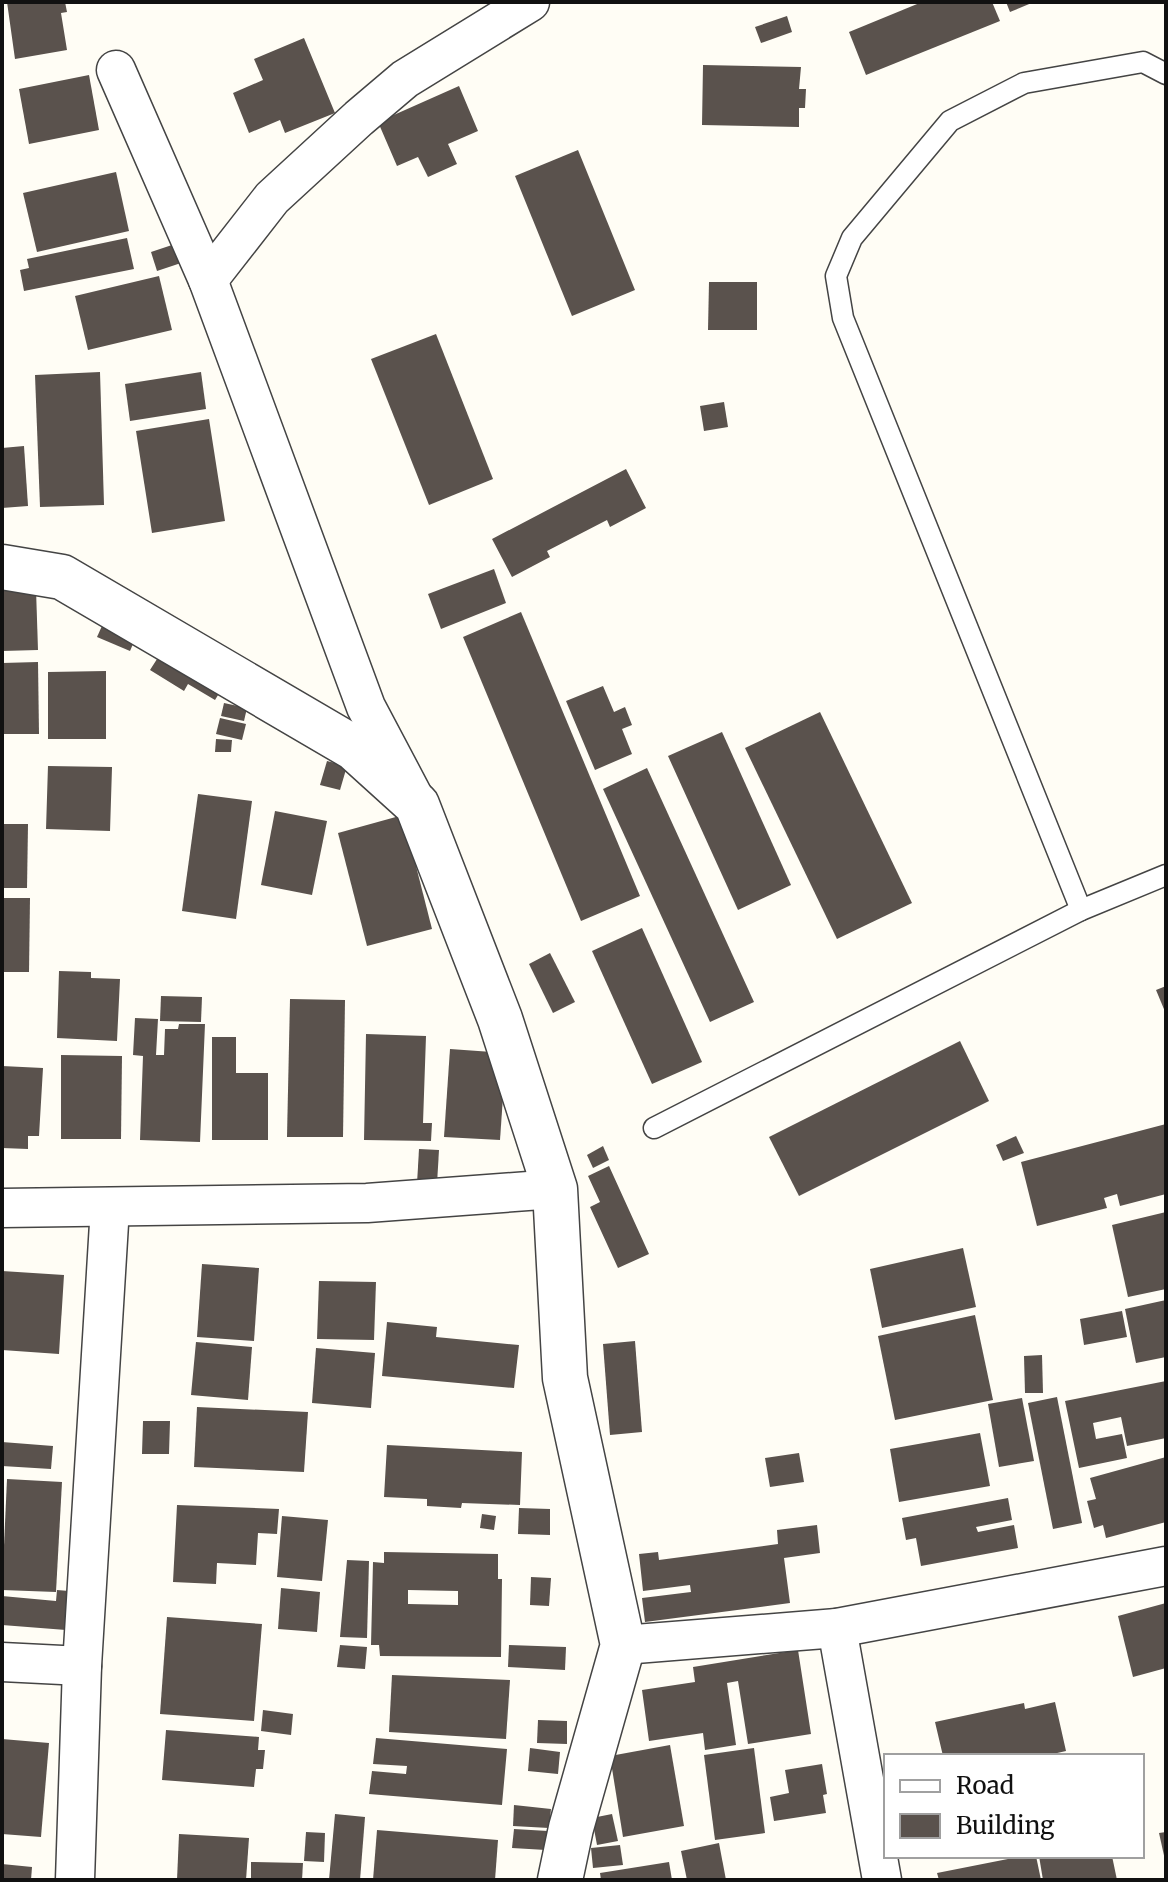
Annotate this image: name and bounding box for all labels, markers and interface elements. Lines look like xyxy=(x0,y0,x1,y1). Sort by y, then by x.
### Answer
legend xyxy=(884,1754,1144,1858)
text: Road xyxy=(956,1770,1014,1801)
text: Building xyxy=(956,1810,1055,1841)

